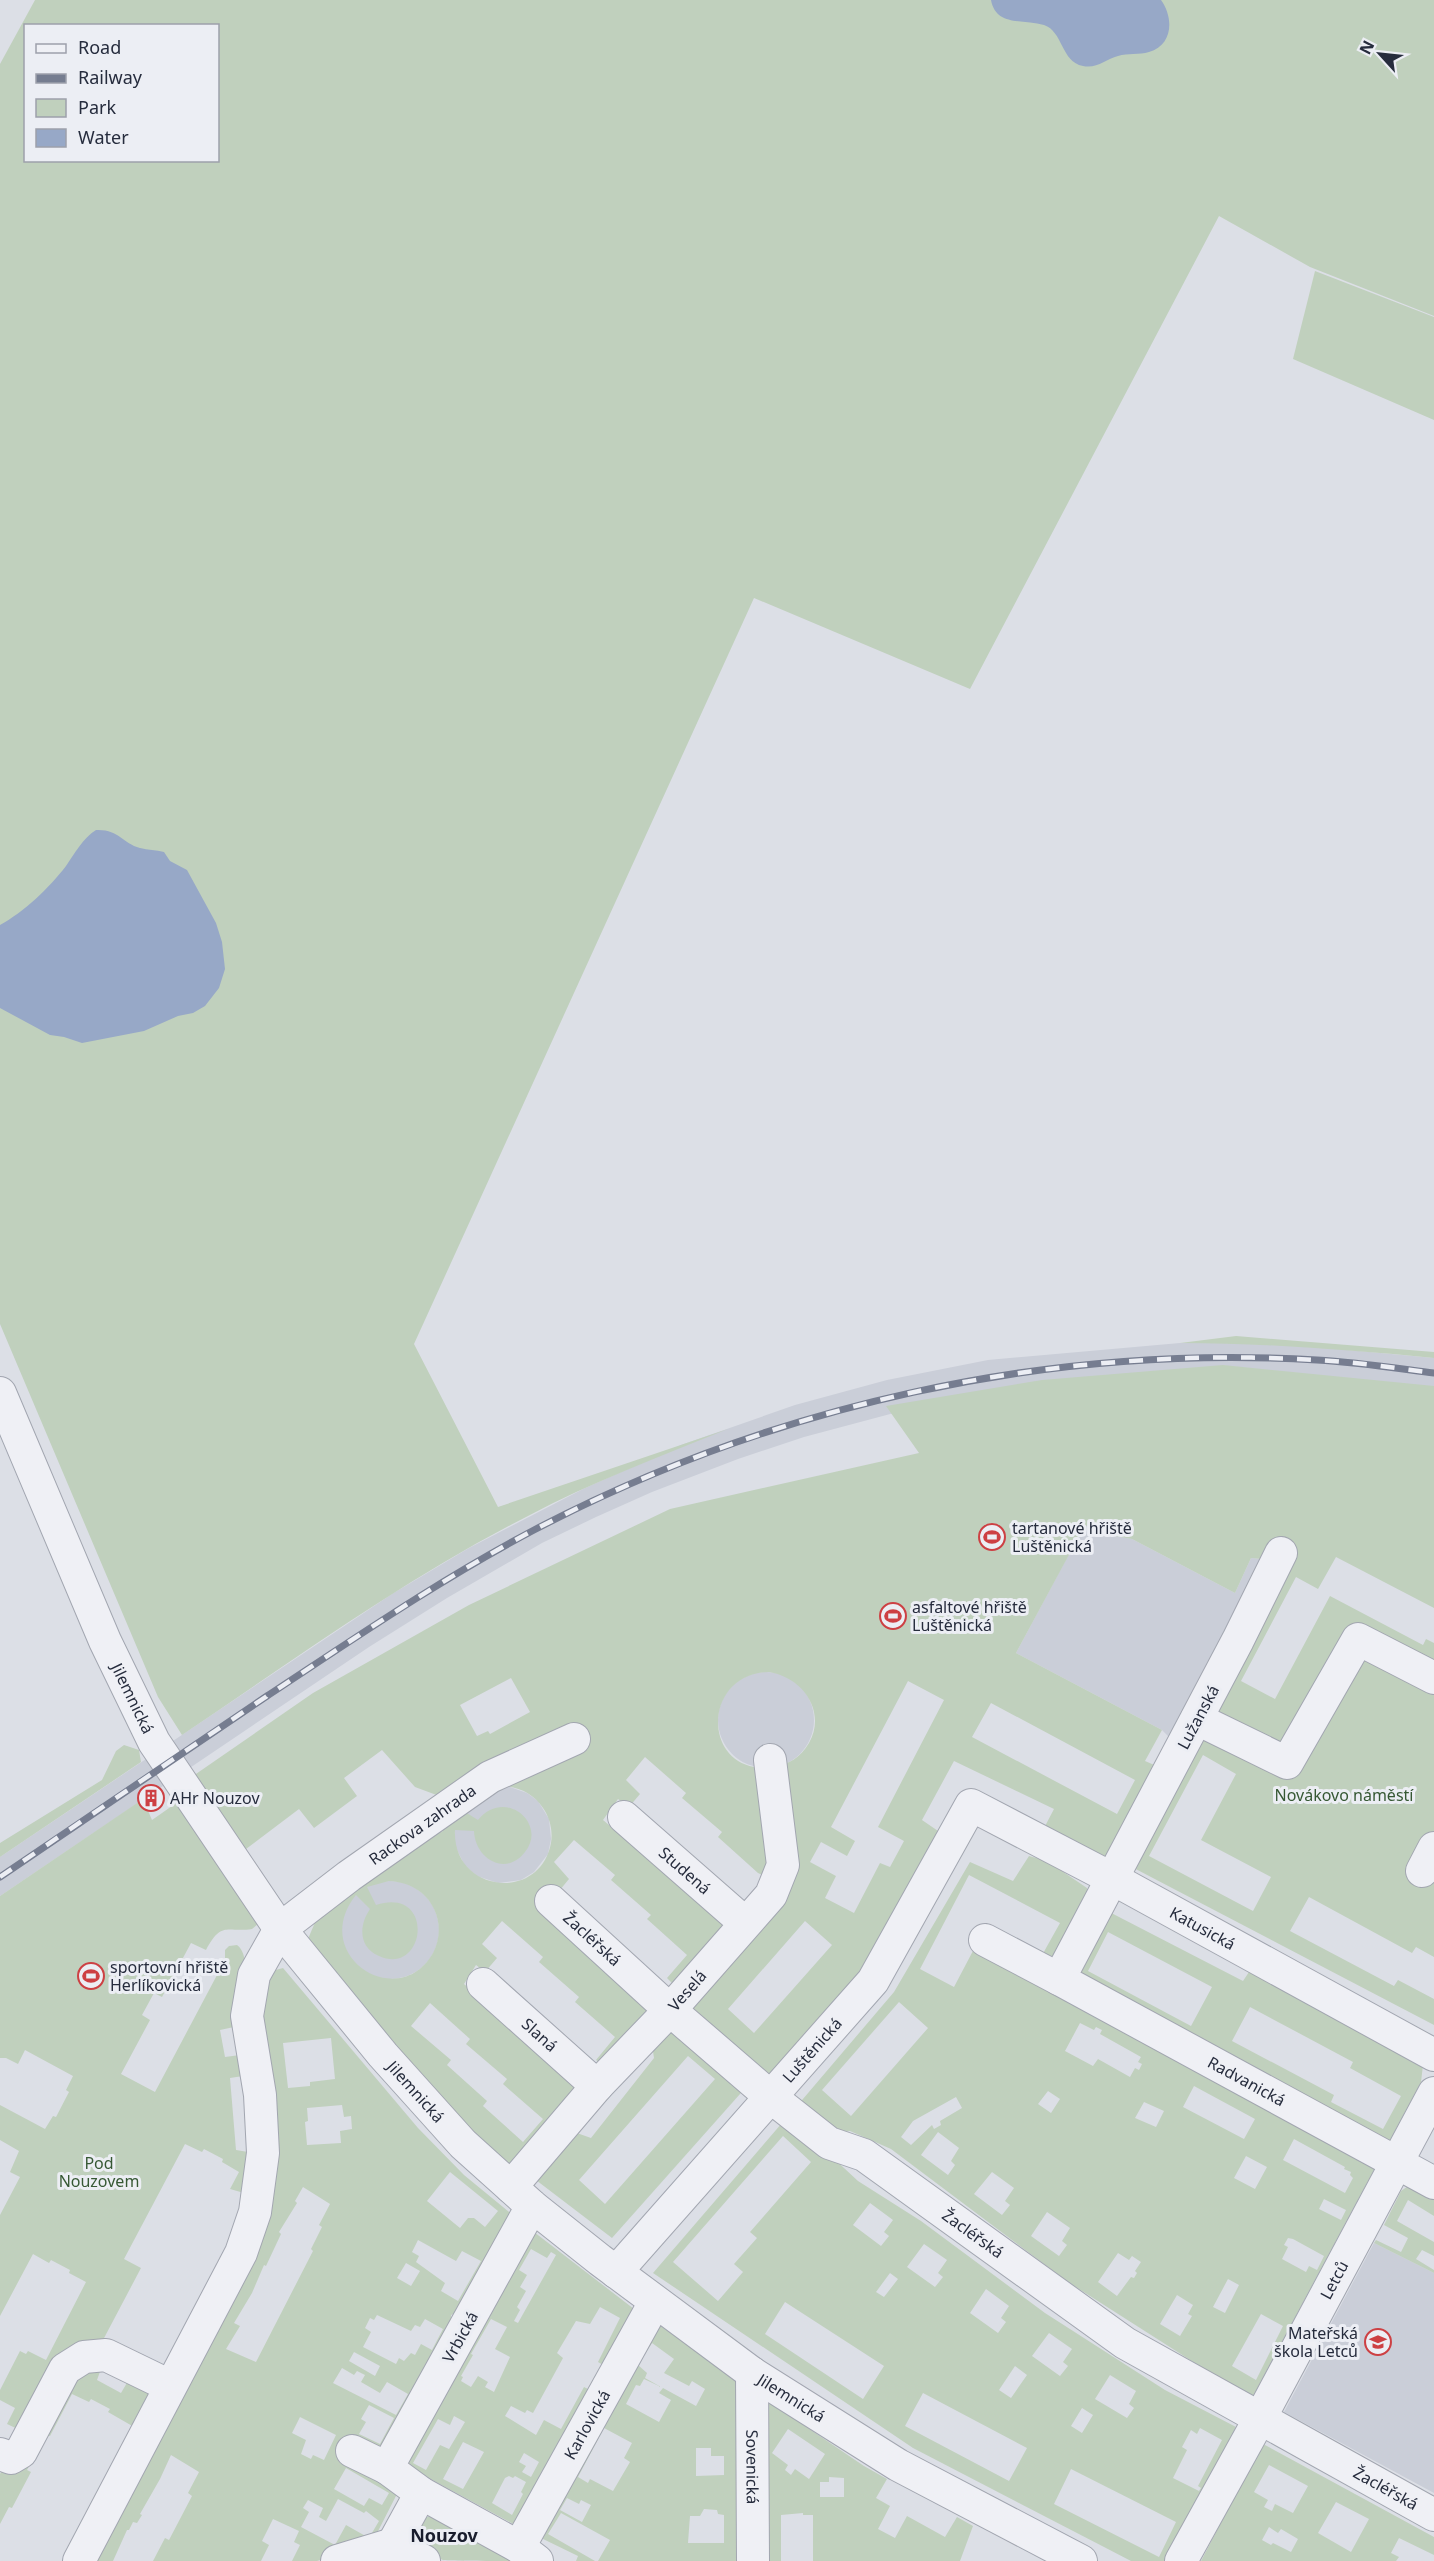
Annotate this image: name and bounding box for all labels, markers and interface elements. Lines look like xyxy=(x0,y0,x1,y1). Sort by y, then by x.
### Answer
legend xyxy=(24,24,219,162)
north arrow xyxy=(1350,24,1410,84)
text: Road xyxy=(78,35,121,59)
text: N xyxy=(1354,36,1379,58)
text: Railway xyxy=(78,65,143,89)
text: Park xyxy=(78,95,116,119)
text: Water xyxy=(78,125,129,149)
place label: tartanové hřiště Luštěnická xyxy=(1012,1517,1132,1557)
sports icon: tartanové hřiště Luštěnická xyxy=(977,1522,1007,1552)
place label: asfaltové hřiště Luštěnická xyxy=(912,1596,1027,1636)
sports icon: asfaltové hřiště Luštěnická xyxy=(878,1601,908,1631)
street label: Jilemnická xyxy=(105,1658,159,1737)
street label: Lužanská xyxy=(1172,1681,1224,1753)
street label: Rackova zahrada xyxy=(364,1779,480,1870)
building icon: AHr Nouzov xyxy=(136,1783,166,1813)
park label: Novákovo náměstí xyxy=(1275,1784,1414,1806)
place label: AHr Nouzov xyxy=(170,1787,260,1809)
street label: Studená xyxy=(654,1842,716,1899)
street label: Katusická xyxy=(1166,1901,1239,1955)
street label: Žacléřská xyxy=(559,1907,626,1971)
place label: sportovní hřiště Herlíkovická xyxy=(110,1956,228,1996)
sports icon: sportovní hřiště Herlíkovická xyxy=(76,1961,106,1991)
street label: Veselá xyxy=(663,1965,711,2016)
street label: Slaná xyxy=(517,2013,562,2056)
street label: Luštěnická xyxy=(777,2013,847,2087)
street label: Radvanická xyxy=(1204,2051,1289,2111)
street label: Jilemnická xyxy=(381,2055,449,2127)
park label: Pod Nouzovem xyxy=(59,2152,139,2192)
street label: Žacléřská xyxy=(938,2204,1008,2263)
street label: Letců xyxy=(1315,2257,1353,2303)
street label: Vrbická xyxy=(437,2308,483,2366)
place label: Mateřská škola Letců xyxy=(1274,2322,1358,2362)
school or university icon: Mateřská škola Letců xyxy=(1363,2327,1393,2357)
street label: Jilemnická xyxy=(752,2367,829,2427)
street label: Karlovická xyxy=(559,2386,615,2463)
street label: Sovenická xyxy=(741,2430,764,2504)
street label: Žacléřská xyxy=(1350,2461,1422,2515)
district label: Nouzov xyxy=(410,2523,479,2547)

